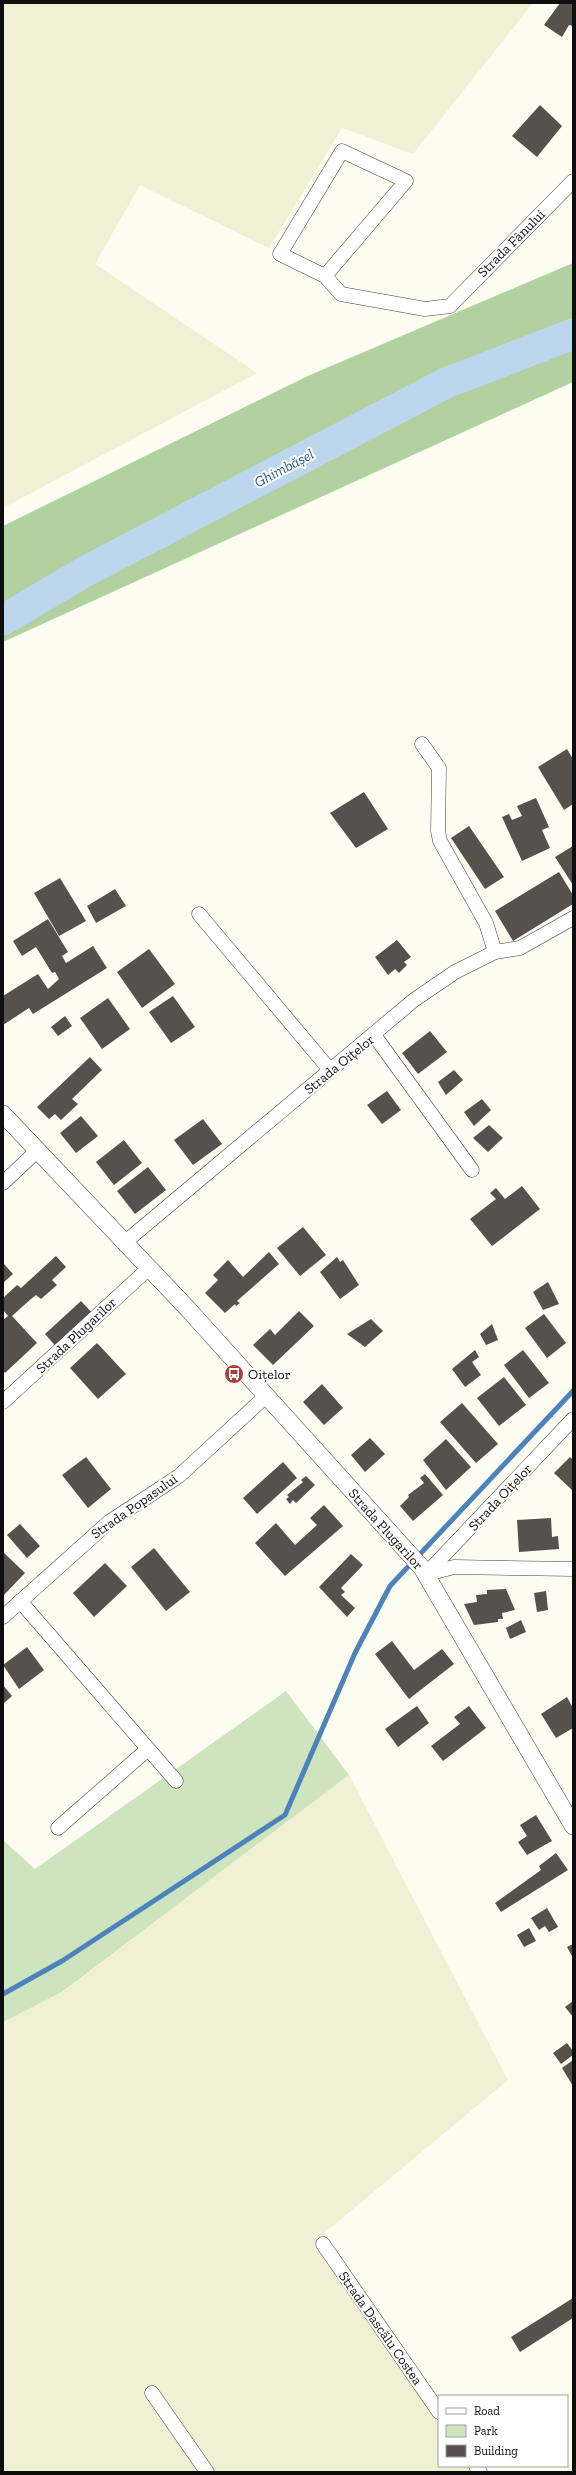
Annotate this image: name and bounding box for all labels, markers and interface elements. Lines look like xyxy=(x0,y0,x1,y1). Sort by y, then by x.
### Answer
street label: Strada Fânului xyxy=(474,206,549,281)
water label: Ghimbășel xyxy=(251,445,317,491)
street label: Strada Oițelor xyxy=(301,1031,378,1098)
street label: Strada Plugarilor xyxy=(33,1294,120,1377)
bus stop icon: Oițelor xyxy=(223,1363,245,1385)
place label: Oițelor xyxy=(248,1366,291,1383)
street label: Strada Oițelor xyxy=(465,1460,536,1534)
street label: Strada Popasului xyxy=(88,1470,181,1543)
street label: Strada Plugarilor xyxy=(345,1485,427,1574)
street label: Strada Dascălu Costea xyxy=(335,2268,426,2388)
legend xyxy=(438,2395,568,2467)
text: Road xyxy=(474,2404,500,2418)
text: Park xyxy=(474,2424,499,2438)
text: Building xyxy=(474,2444,518,2458)

